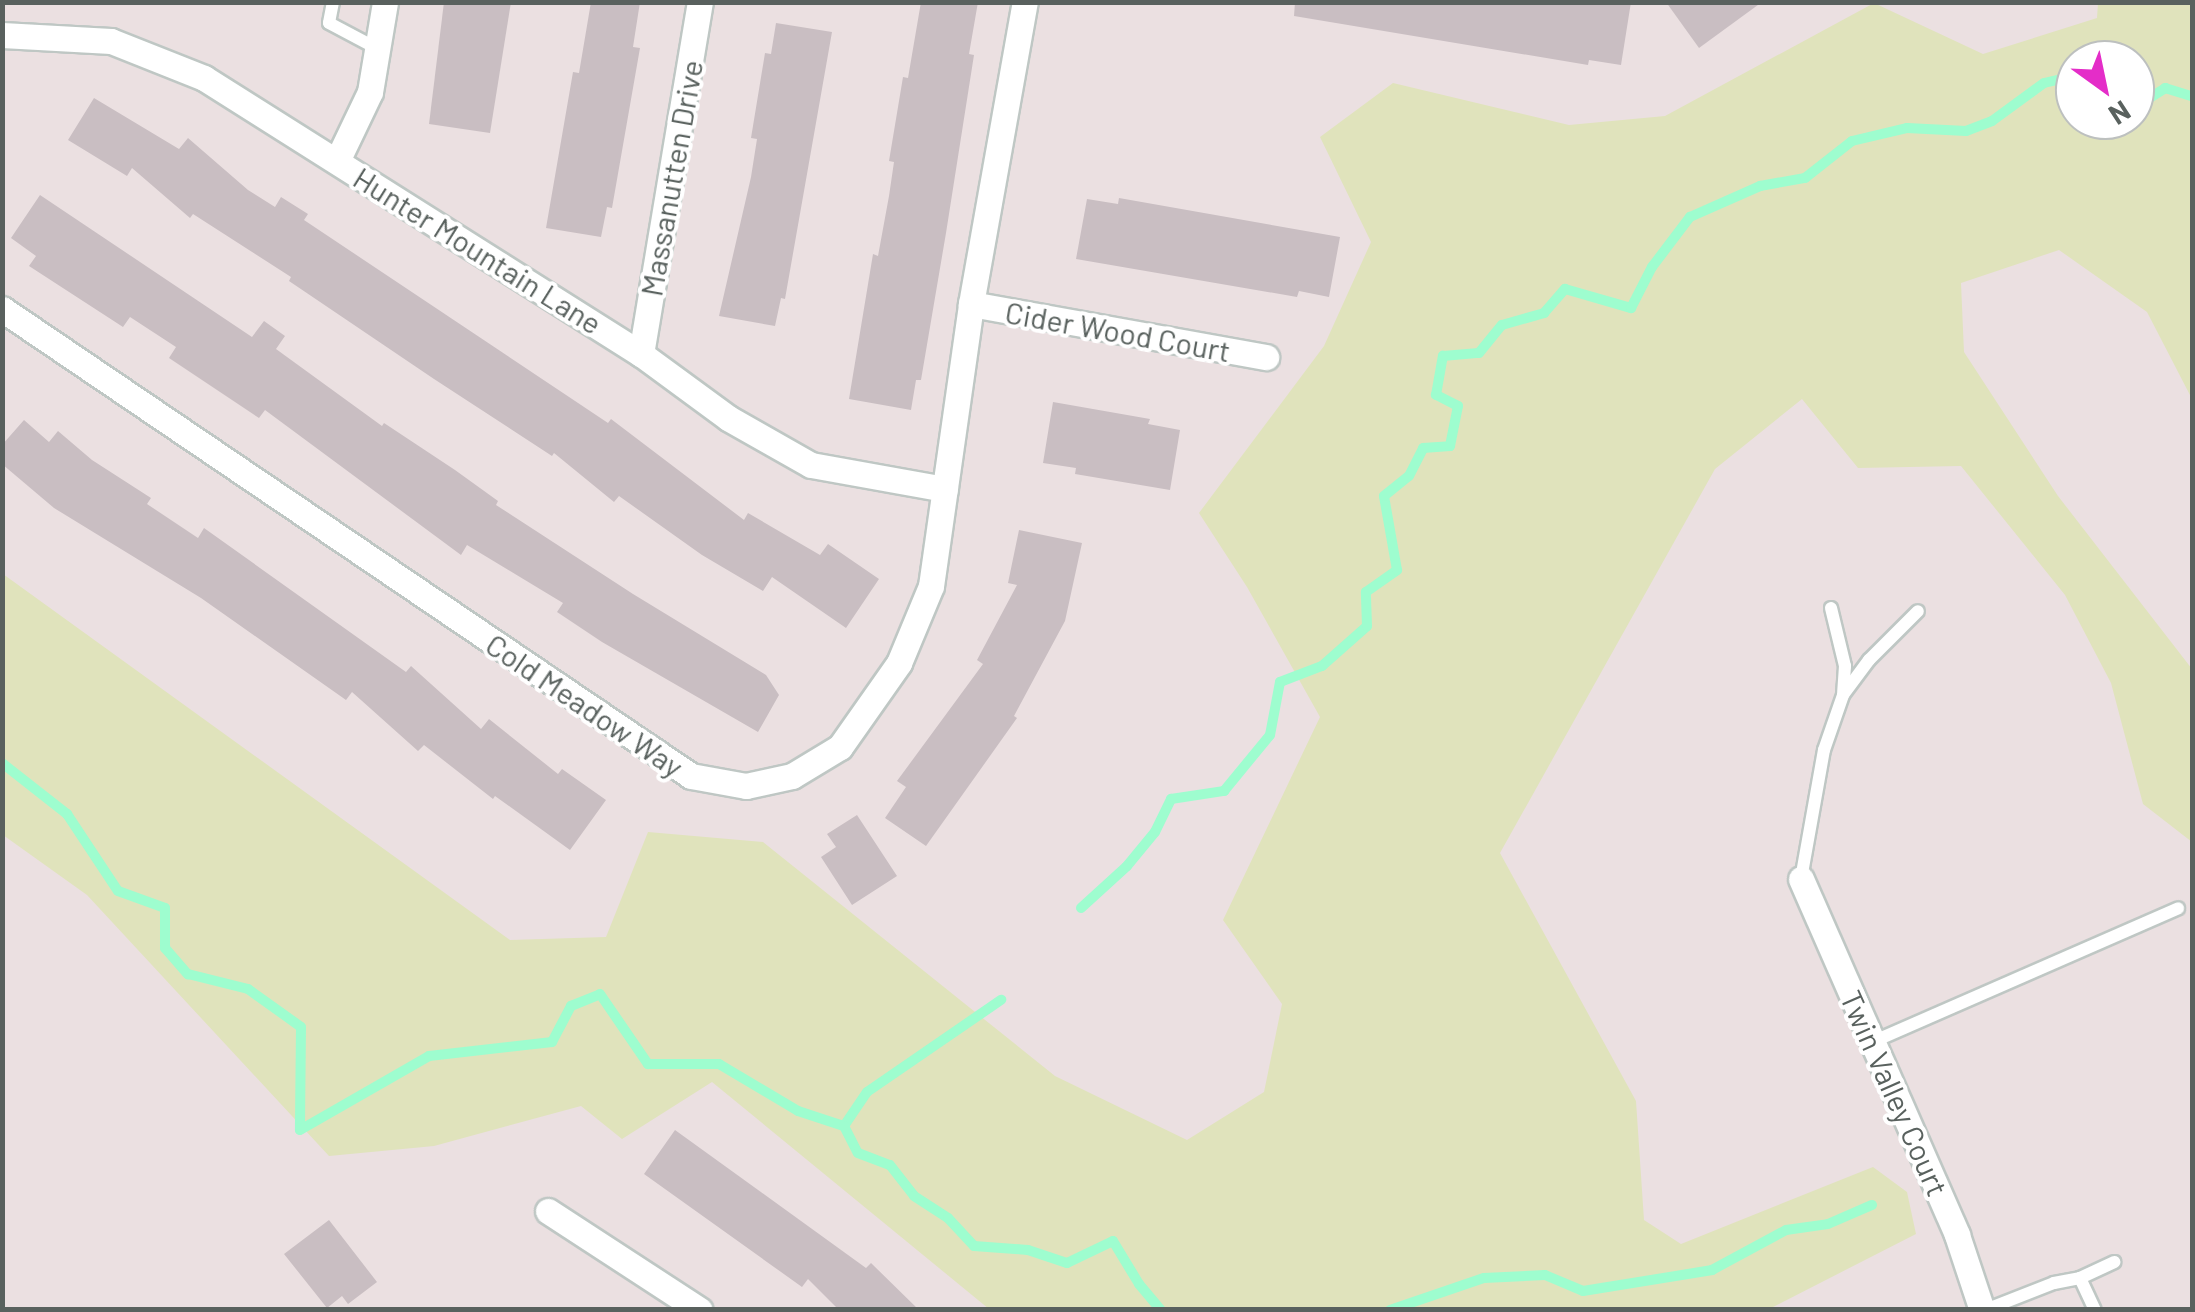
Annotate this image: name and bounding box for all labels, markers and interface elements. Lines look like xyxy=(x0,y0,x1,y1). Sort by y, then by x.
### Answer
north arrow xyxy=(2055,40,2155,140)
street label: Massanutten Drive xyxy=(633,57,709,299)
text: N xyxy=(2103,94,2137,133)
street label: Hunter Mountain Lane xyxy=(347,159,609,341)
street label: Cider Wood Court xyxy=(1003,293,1233,369)
street label: Cold Meadow Way xyxy=(480,626,690,784)
street label: Twin Valley Court xyxy=(1834,985,1956,1201)

